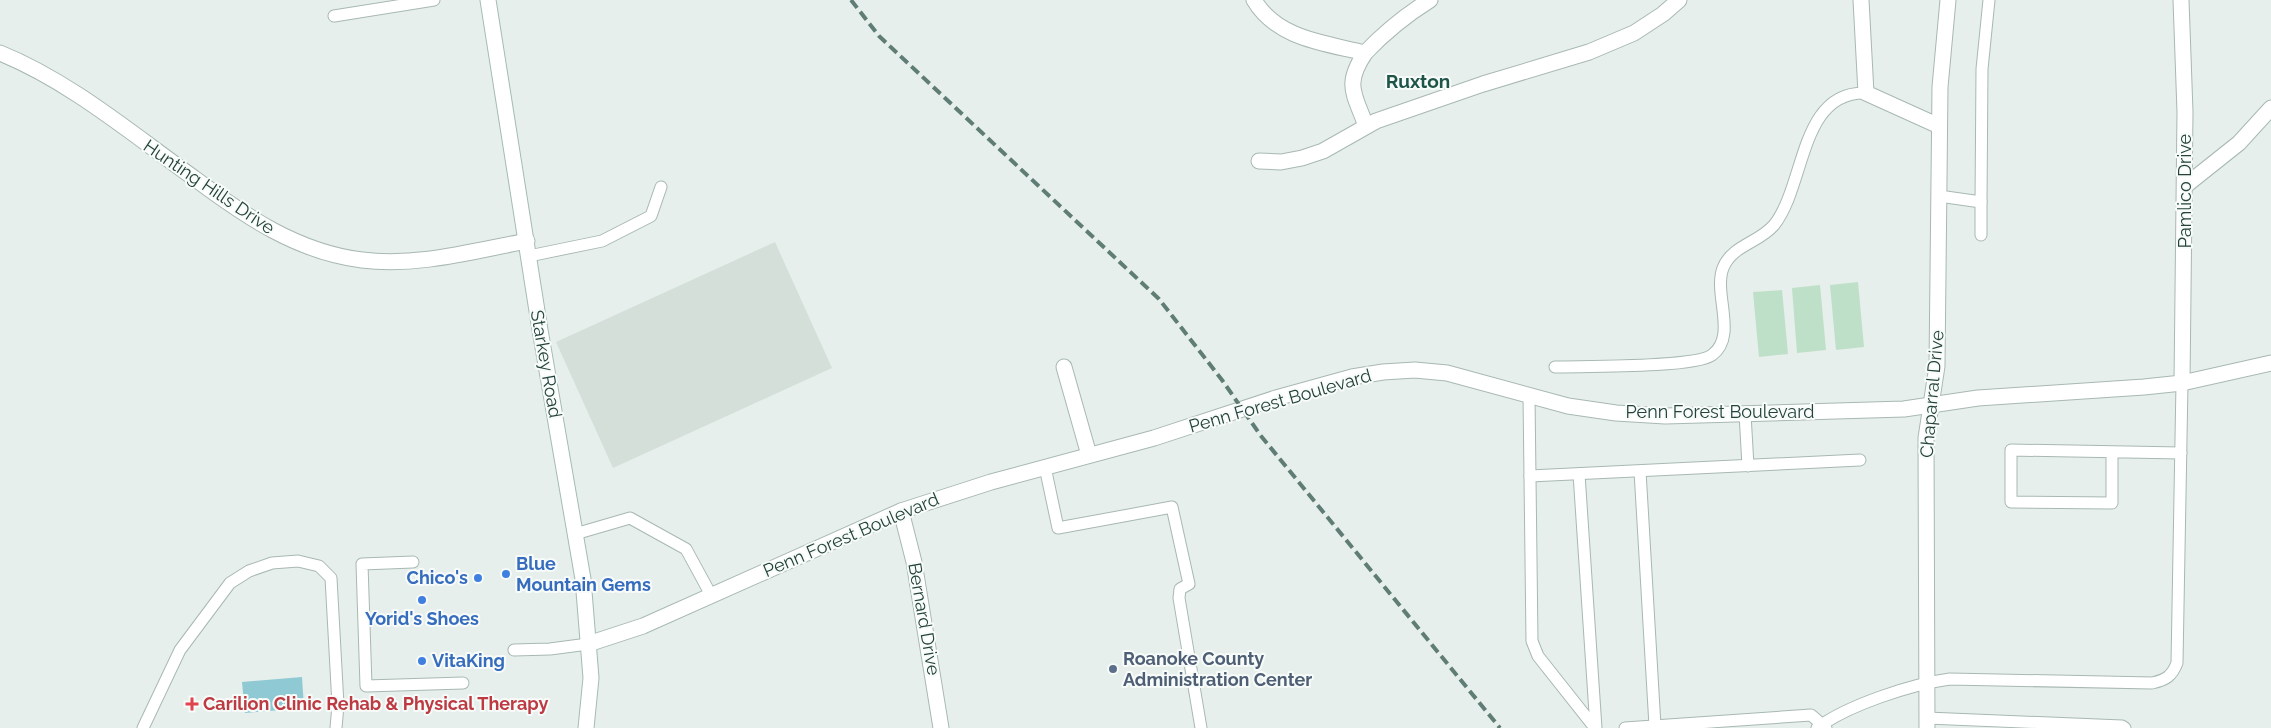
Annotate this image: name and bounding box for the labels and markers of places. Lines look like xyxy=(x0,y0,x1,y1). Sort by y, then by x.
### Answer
place label: Blue Mountain Gems xyxy=(516,553,651,595)
place label: Chico's xyxy=(407,567,468,588)
marker: Blue Mountain Gems xyxy=(500,568,512,580)
marker: Chico's xyxy=(472,572,484,584)
marker: Yorid's Shoes xyxy=(416,594,428,606)
place label: Yorid's Shoes xyxy=(365,608,479,629)
place label: Roanoke County Administration Center xyxy=(1123,648,1312,690)
place label: VitaKing xyxy=(432,650,505,671)
marker: VitaKing xyxy=(416,655,428,667)
marker: Roanoke County Administration Center xyxy=(1107,663,1119,675)
place label: Carilion Clinic Rehab & Physical Therapy xyxy=(203,693,548,714)
marker: Carilion Clinic Rehab & Physical Therapy xyxy=(185,697,199,711)

